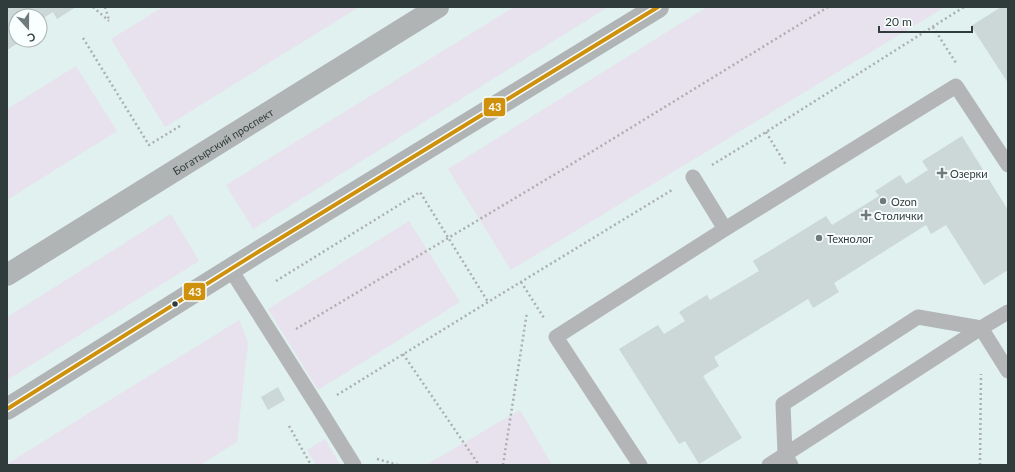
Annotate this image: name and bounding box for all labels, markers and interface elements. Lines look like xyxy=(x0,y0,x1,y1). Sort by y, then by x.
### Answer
north arrow xyxy=(8,8,48,48)
scale bar xyxy=(879,8,972,34)
text: 20 m xyxy=(885,14,912,29)
text: С xyxy=(25,30,37,45)
line badge: 43 xyxy=(483,97,506,117)
text: 43 xyxy=(489,100,501,113)
street label: Богатырский проспект xyxy=(170,104,276,177)
place label: Озерки xyxy=(950,167,988,180)
marker: Озерки xyxy=(937,168,947,178)
place label: Ozon xyxy=(891,195,917,208)
marker: Ozon xyxy=(878,196,888,206)
place label: Столички xyxy=(874,209,923,222)
marker: Столички xyxy=(861,210,871,220)
place label: Технолог xyxy=(827,232,873,245)
marker: Технолог xyxy=(814,233,824,243)
line badge: 43 xyxy=(183,282,206,301)
text: 43 xyxy=(189,285,201,298)
unlabelled marker xyxy=(170,299,180,309)

